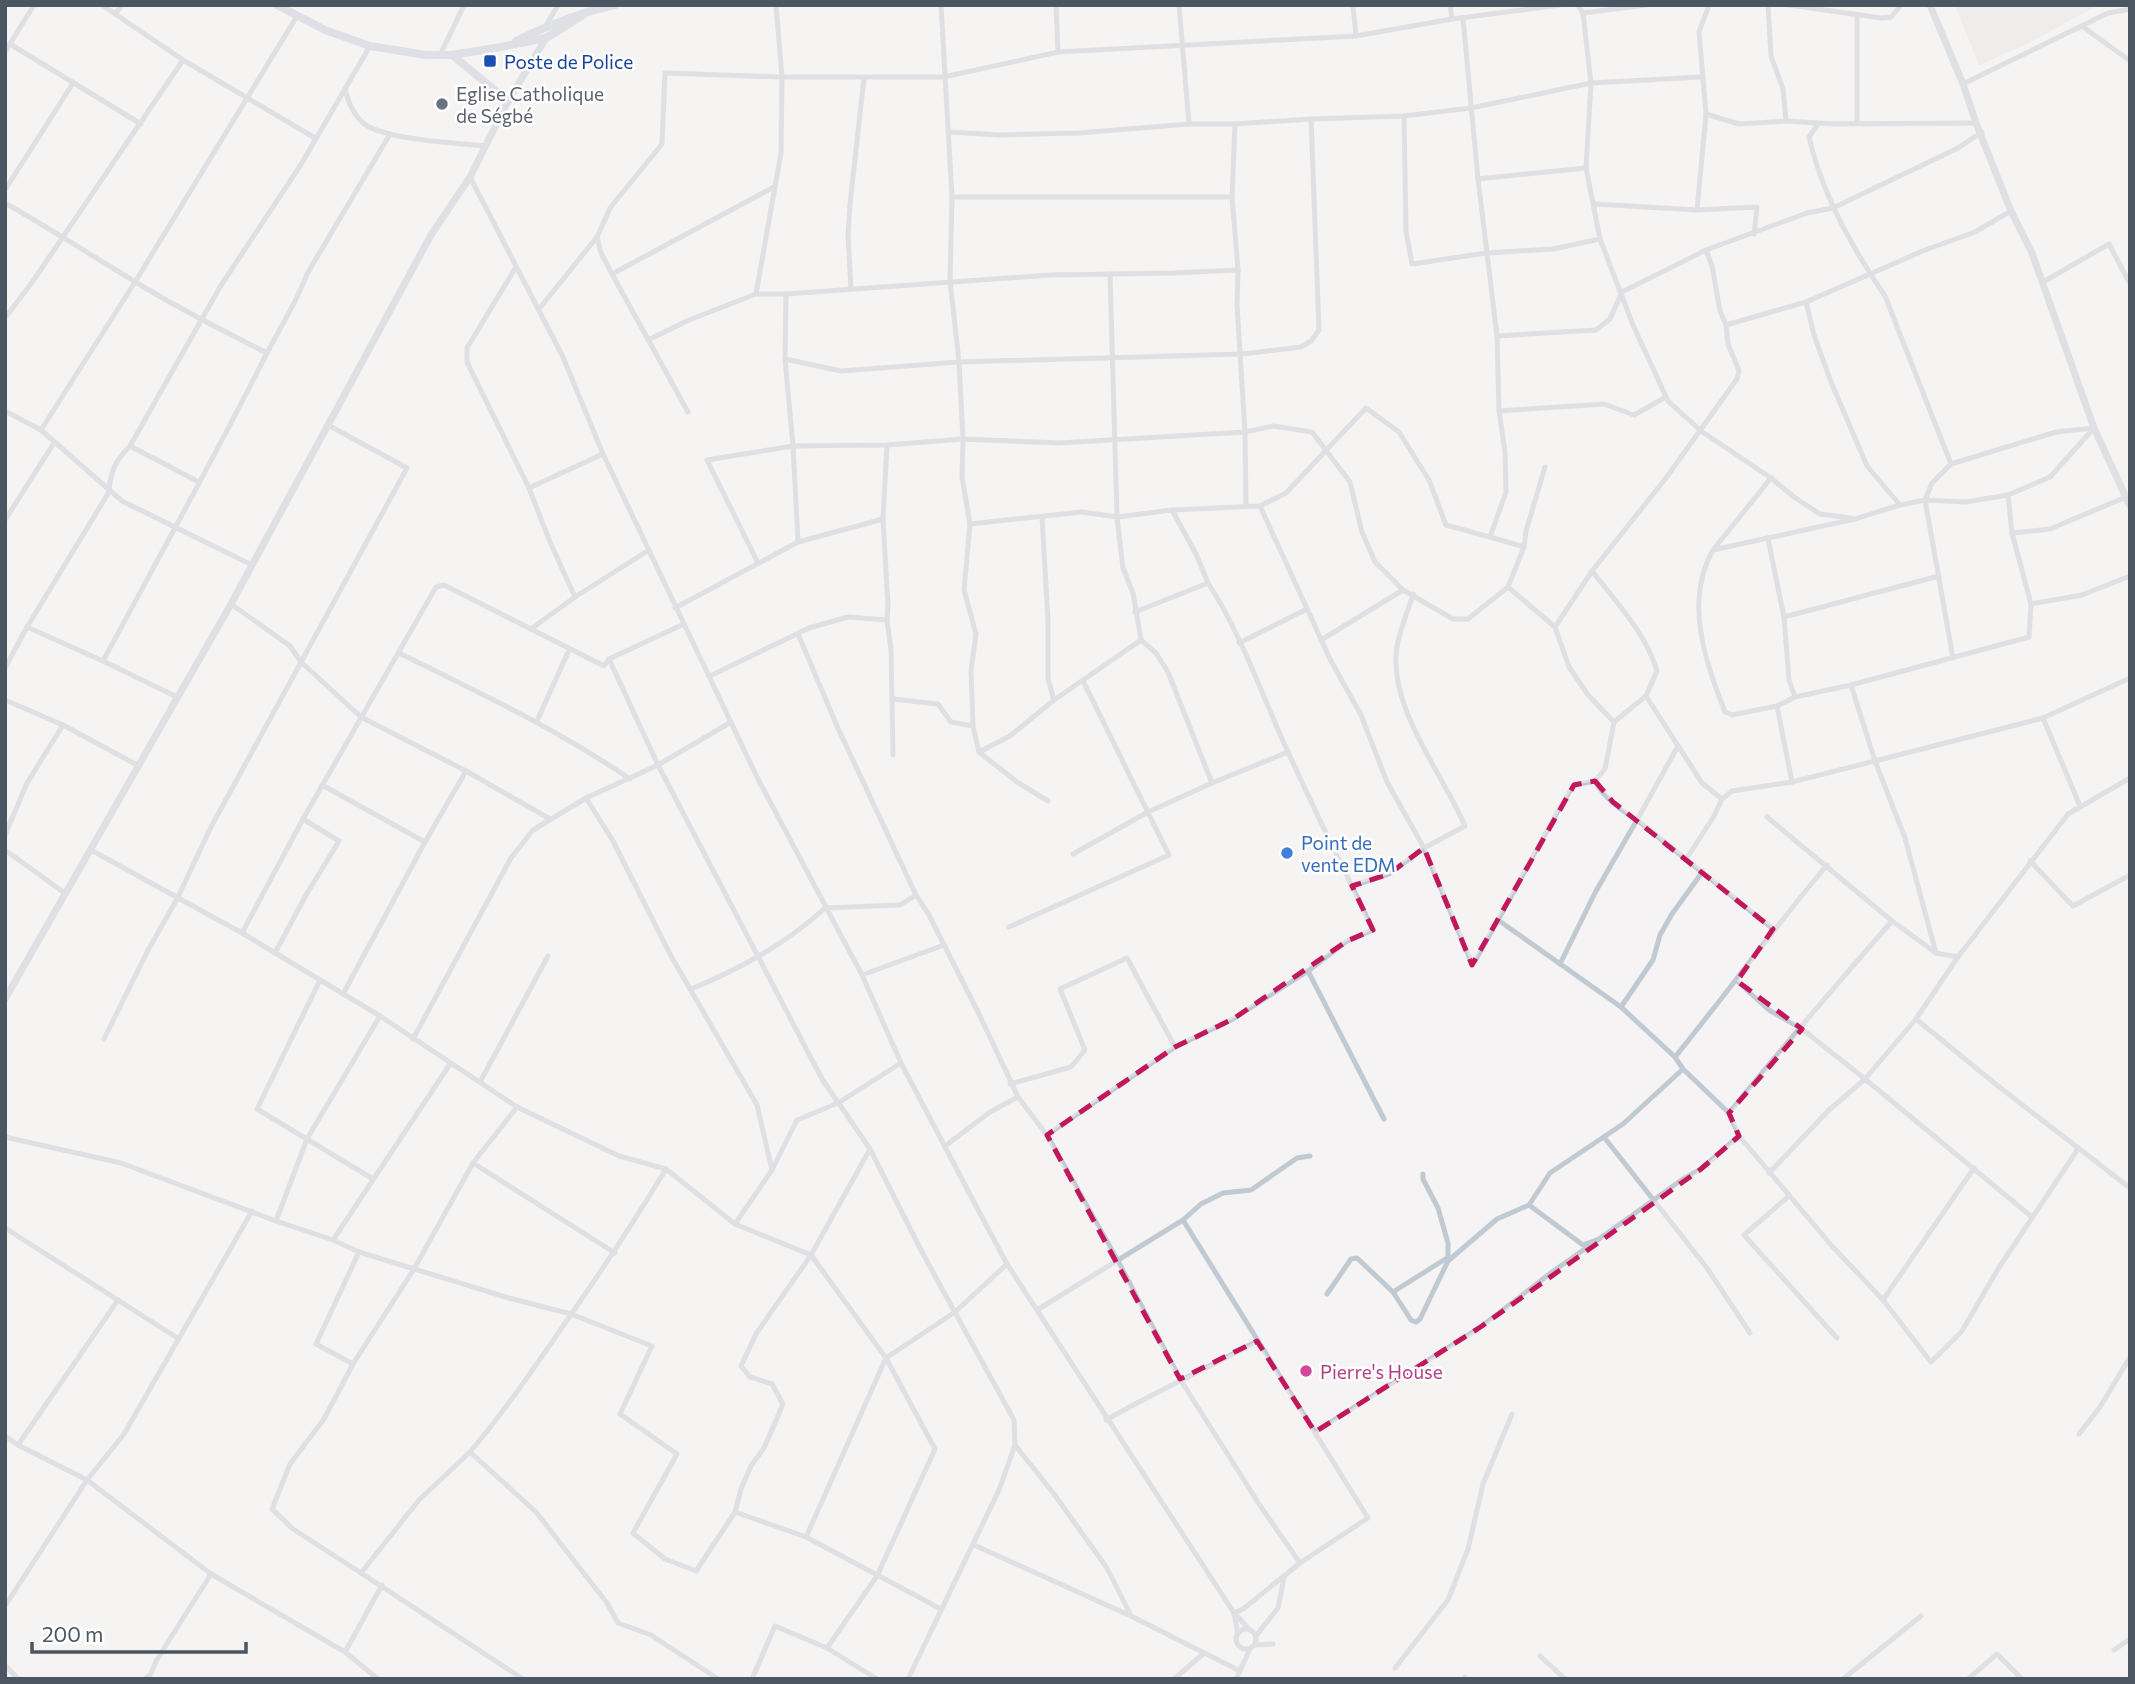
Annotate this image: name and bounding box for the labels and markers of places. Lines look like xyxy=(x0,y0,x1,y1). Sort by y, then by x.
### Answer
place label: Poste de Police xyxy=(504,50,633,73)
marker: Poste de Police xyxy=(482,53,498,69)
place label: Eglise Catholique de Ségbé xyxy=(456,82,604,127)
marker: Eglise Catholique de Ségbé xyxy=(434,96,450,112)
place label: Point de vente EDM xyxy=(1301,831,1396,876)
marker: Point de vente EDM xyxy=(1279,845,1295,861)
place label: Pierre's House xyxy=(1320,1360,1443,1383)
marker: Pierre's House xyxy=(1298,1363,1314,1379)

